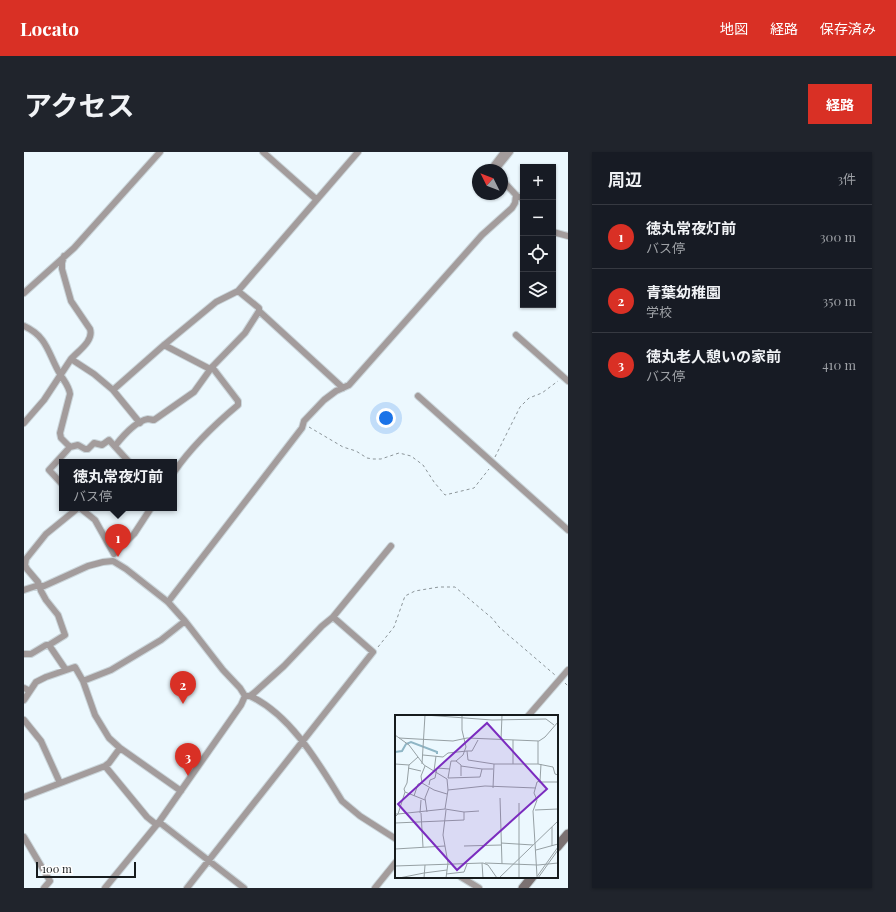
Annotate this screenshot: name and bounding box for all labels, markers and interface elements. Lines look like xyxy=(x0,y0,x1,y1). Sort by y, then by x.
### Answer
text: Locato xyxy=(20,15,79,41)
text: 地図 xyxy=(720,19,748,38)
text: 経路 xyxy=(770,19,798,38)
text: 保存済み xyxy=(820,19,876,38)
button: 経路 xyxy=(808,84,872,124)
text: アクセス xyxy=(24,86,135,123)
north arrow xyxy=(472,164,508,200)
map controls xyxy=(520,164,556,308)
button: + xyxy=(520,164,556,200)
text: 周辺 xyxy=(608,168,642,190)
text: 3件 xyxy=(837,170,856,187)
button: − xyxy=(520,200,556,236)
text: 徳丸常夜灯前 xyxy=(646,218,736,238)
text: 1 xyxy=(619,228,623,245)
text: 300 m xyxy=(820,228,856,245)
button: locate xyxy=(520,236,556,272)
text: バス停 xyxy=(646,239,685,256)
button: layers xyxy=(520,272,556,308)
text: 青葉幼稚園 xyxy=(646,282,721,302)
text: 2 xyxy=(618,292,624,309)
text: 350 m xyxy=(822,292,856,309)
text: 学校 xyxy=(646,303,672,320)
text: 徳丸老人憩いの家前 xyxy=(646,346,781,366)
text: 3 xyxy=(618,356,624,373)
text: 410 m xyxy=(822,356,856,373)
text: バス停 xyxy=(646,367,685,384)
your location xyxy=(376,408,396,428)
popup xyxy=(59,459,177,511)
text: 徳丸常夜灯前 xyxy=(73,466,163,486)
text: バス停 xyxy=(73,487,112,504)
pin: 1 xyxy=(105,524,131,557)
pin: 2 xyxy=(170,671,196,704)
inset map xyxy=(395,715,558,878)
pin: 3 xyxy=(175,743,201,776)
scale bar xyxy=(36,860,136,879)
text: 100 m xyxy=(42,861,72,876)

